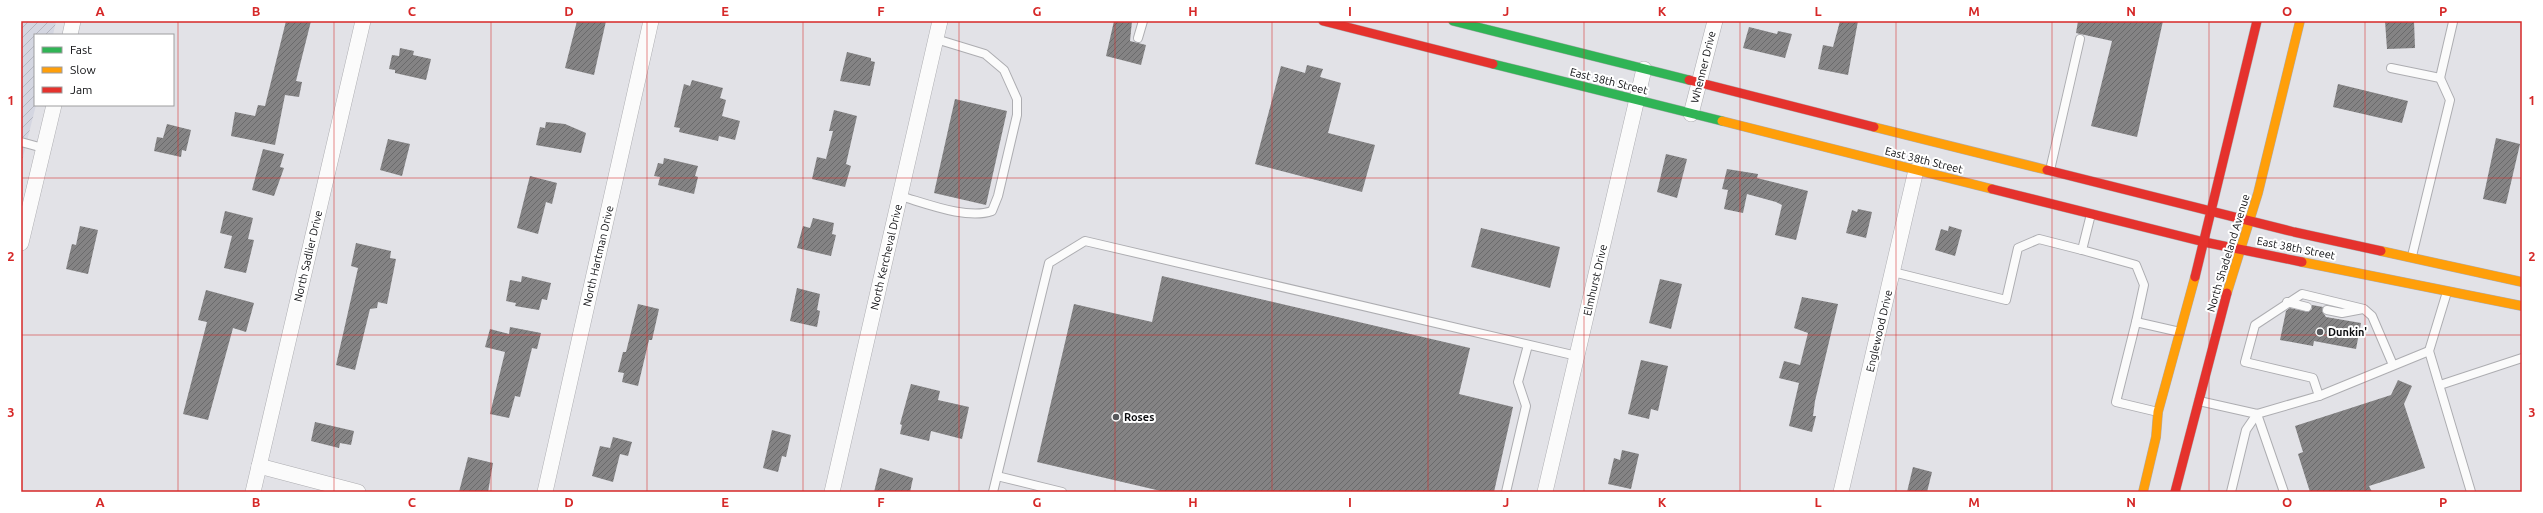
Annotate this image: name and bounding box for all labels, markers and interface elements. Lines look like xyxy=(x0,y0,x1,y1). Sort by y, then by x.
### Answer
text: A xyxy=(95,4,105,18)
text: B xyxy=(252,4,261,18)
text: C xyxy=(408,4,417,18)
text: D xyxy=(564,4,574,18)
text: E xyxy=(721,4,729,18)
text: F xyxy=(877,4,885,18)
text: G xyxy=(1033,4,1042,18)
text: H xyxy=(1188,4,1198,18)
text: I xyxy=(1348,4,1352,18)
text: J xyxy=(1503,4,1509,18)
text: K xyxy=(1658,4,1667,18)
text: L xyxy=(1814,4,1822,18)
text: M xyxy=(1968,4,1980,18)
text: N xyxy=(2126,4,2136,18)
text: O xyxy=(2282,4,2292,18)
text: P xyxy=(2439,4,2447,18)
street label: Whenner Drive xyxy=(1688,30,1718,104)
legend xyxy=(34,34,174,106)
text: Fast xyxy=(70,43,92,56)
text: Slow xyxy=(70,63,96,76)
street label: East 38th Street xyxy=(1569,66,1650,97)
text: Jam xyxy=(70,83,92,96)
text: 1 xyxy=(7,93,15,107)
text: 1 xyxy=(2528,93,2536,107)
street label: East 38th Street xyxy=(1884,145,1965,176)
street label: North Shadeland Avenue xyxy=(2204,193,2252,313)
street label: North Kercheval Drive xyxy=(868,203,904,311)
street label: North Hartman Drive xyxy=(581,204,615,308)
street label: North Sadlier Drive xyxy=(292,209,324,303)
street label: East 38th Street xyxy=(2256,235,2337,262)
street label: Elmhurst Drive xyxy=(1581,243,1609,317)
text: 2 xyxy=(7,249,15,263)
text: 2 xyxy=(2528,249,2536,263)
street label: Englewood Drive xyxy=(1864,289,1894,373)
place label: Dunkin' xyxy=(2328,326,2367,338)
marker: Dunkin' xyxy=(2315,327,2325,337)
text: 3 xyxy=(7,405,15,419)
text: 3 xyxy=(2528,405,2536,419)
place label: Roses xyxy=(1124,411,1154,423)
marker: Roses xyxy=(1111,412,1121,422)
text: A xyxy=(95,495,105,509)
text: B xyxy=(252,495,261,509)
text: C xyxy=(408,495,417,509)
text: D xyxy=(564,495,574,509)
text: E xyxy=(721,495,729,509)
text: F xyxy=(877,495,885,509)
text: G xyxy=(1033,495,1042,509)
text: H xyxy=(1188,495,1198,509)
text: I xyxy=(1348,495,1352,509)
text: J xyxy=(1503,495,1509,509)
text: K xyxy=(1658,495,1667,509)
text: L xyxy=(1814,495,1822,509)
text: M xyxy=(1968,495,1980,509)
text: N xyxy=(2126,495,2136,509)
text: O xyxy=(2282,495,2292,509)
text: P xyxy=(2439,495,2447,509)

